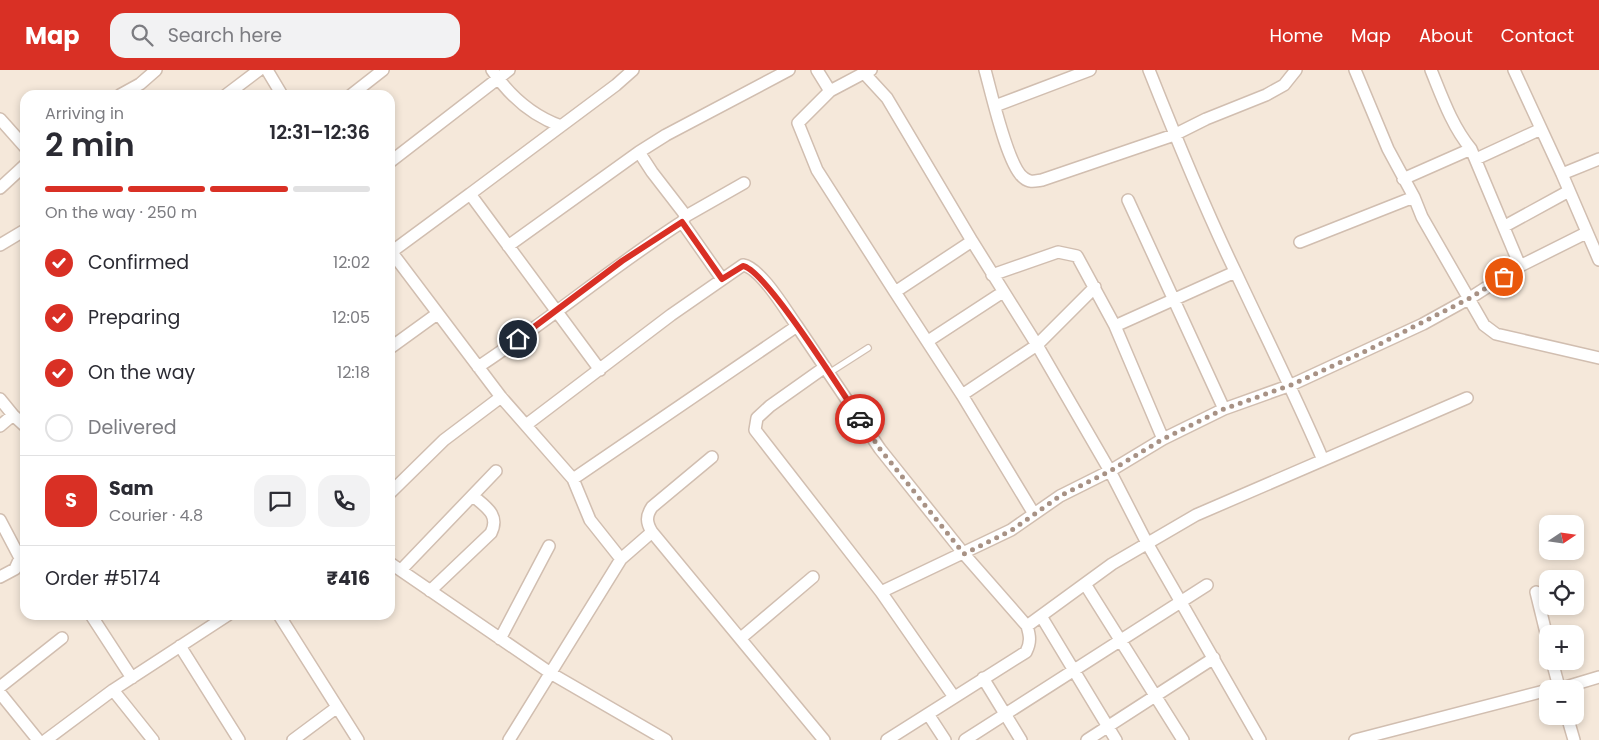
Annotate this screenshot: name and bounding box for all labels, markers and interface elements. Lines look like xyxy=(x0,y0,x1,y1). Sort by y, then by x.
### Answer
search box xyxy=(110,13,460,58)
text: Map xyxy=(25,19,80,52)
icon: search xyxy=(128,21,156,49)
text: Search here xyxy=(168,22,282,49)
text: Home xyxy=(1269,23,1323,48)
text: Map xyxy=(1351,23,1391,48)
text: About xyxy=(1419,23,1473,48)
text: Contact xyxy=(1501,23,1574,48)
text: Arriving in xyxy=(45,102,124,125)
text: 12:31–12:36 xyxy=(269,119,370,146)
text: 2 min xyxy=(45,122,135,167)
text: On the way · 250 m xyxy=(45,201,197,224)
icon: check xyxy=(45,249,73,277)
text: Confirmed xyxy=(88,249,189,276)
text: 12:02 xyxy=(333,251,370,274)
pin xyxy=(1483,256,1525,298)
icon: bag xyxy=(1490,263,1518,291)
icon: check xyxy=(45,304,73,332)
text: Preparing xyxy=(88,304,180,331)
text: 12:05 xyxy=(332,306,370,329)
pin xyxy=(497,318,539,360)
icon: home xyxy=(504,325,532,353)
icon: check xyxy=(45,359,73,387)
text: On the way xyxy=(88,359,195,386)
text: 12:18 xyxy=(337,361,370,384)
courier xyxy=(835,394,885,444)
icon: car xyxy=(846,405,874,433)
text: Delivered xyxy=(88,414,177,441)
text: Sam xyxy=(109,475,154,502)
button: chat xyxy=(254,475,306,527)
button: phone xyxy=(318,475,370,527)
text: S xyxy=(65,487,77,514)
text: Courier · 4.8 xyxy=(109,504,203,527)
north arrow xyxy=(1539,515,1584,560)
map controls xyxy=(1539,515,1584,725)
text: Order #5174 xyxy=(45,565,160,592)
text: ₹416 xyxy=(327,565,370,592)
button: locate xyxy=(1539,570,1584,615)
button: + xyxy=(1539,625,1584,670)
button: − xyxy=(1539,680,1584,725)

